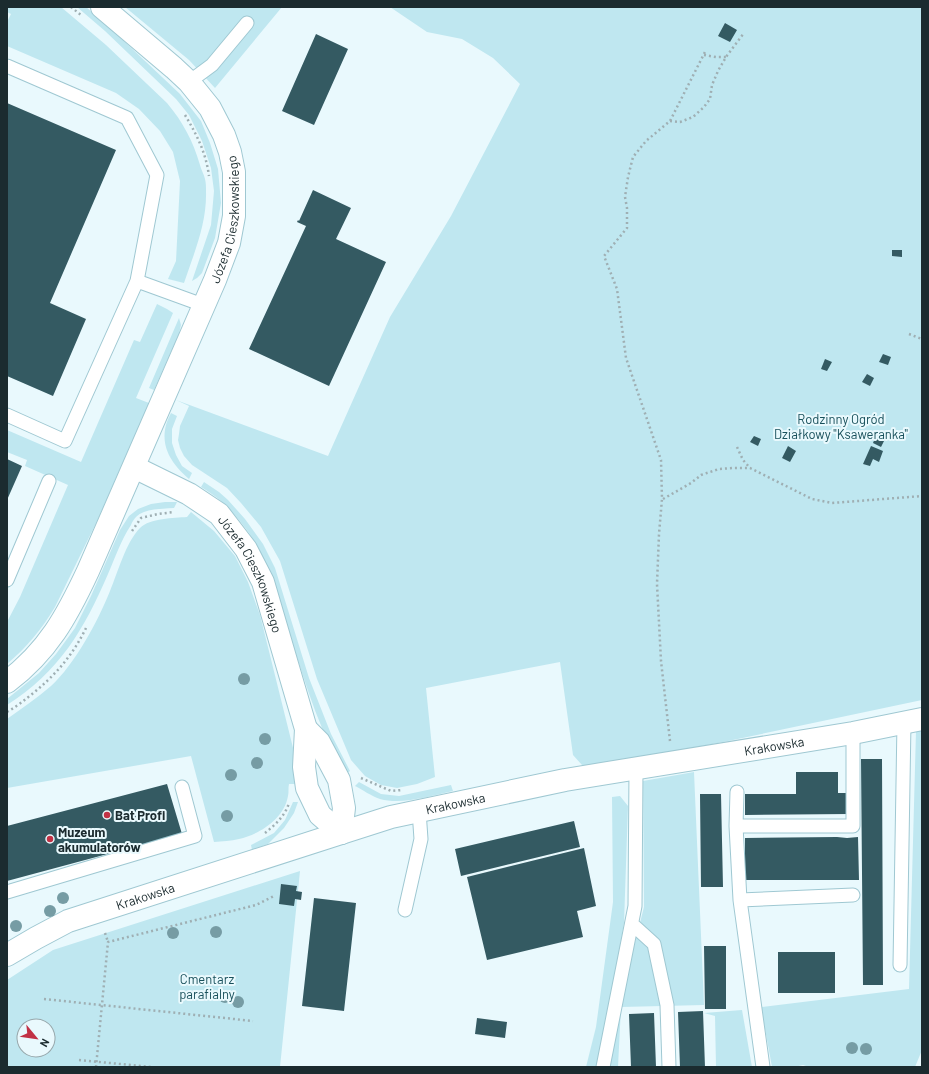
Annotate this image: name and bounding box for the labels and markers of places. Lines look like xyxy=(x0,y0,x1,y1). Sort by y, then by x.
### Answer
place label: Bat Profi xyxy=(115,807,165,823)
marker: Bat Profi xyxy=(102,810,112,820)
place label: Muzeum akumulatorów xyxy=(58,824,141,855)
marker: Muzeum akumulatorów xyxy=(45,834,55,844)

